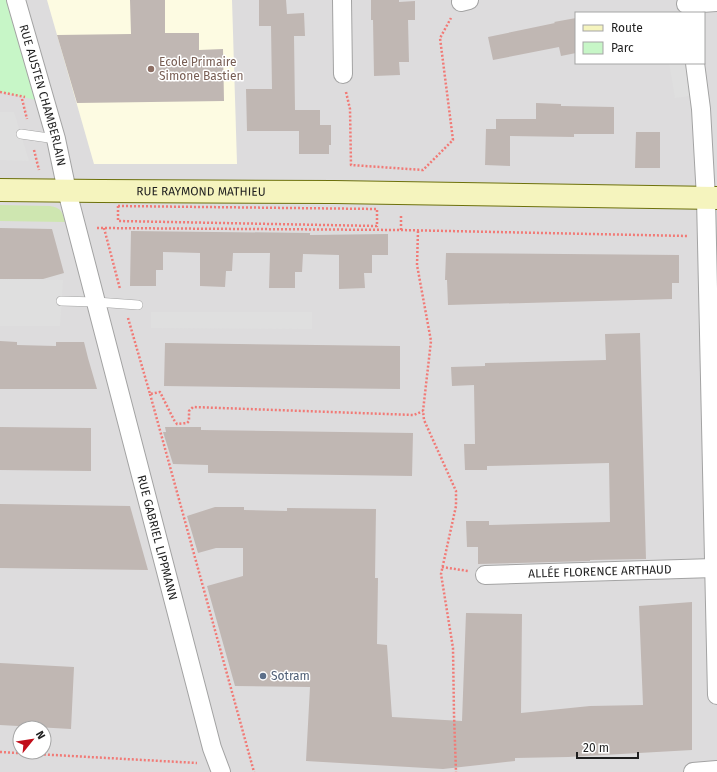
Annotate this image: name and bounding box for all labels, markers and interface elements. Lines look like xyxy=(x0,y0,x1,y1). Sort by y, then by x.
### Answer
legend xyxy=(575,12,705,64)
text: Route xyxy=(611,21,643,35)
street label: RUE AUSTEN CHAMBERLAIN xyxy=(16,23,69,167)
text: Parc xyxy=(611,41,634,55)
place label: Ecole Primaire Simone Bastien xyxy=(159,55,244,83)
marker: Ecole Primaire Simone Bastien xyxy=(146,64,156,74)
street label: RUE RAYMOND MATHIEU xyxy=(136,184,266,199)
street label: RUE GABRIEL LIPPMANN xyxy=(134,474,180,602)
street label: ALLÉE FLORENCE ARTHAUD xyxy=(528,562,672,581)
place label: Sotram xyxy=(271,669,310,683)
marker: Sotram xyxy=(258,671,268,681)
north arrow xyxy=(12,720,52,760)
text: N xyxy=(33,729,48,742)
scale bar xyxy=(577,734,638,760)
text: 20 m xyxy=(583,741,609,755)

